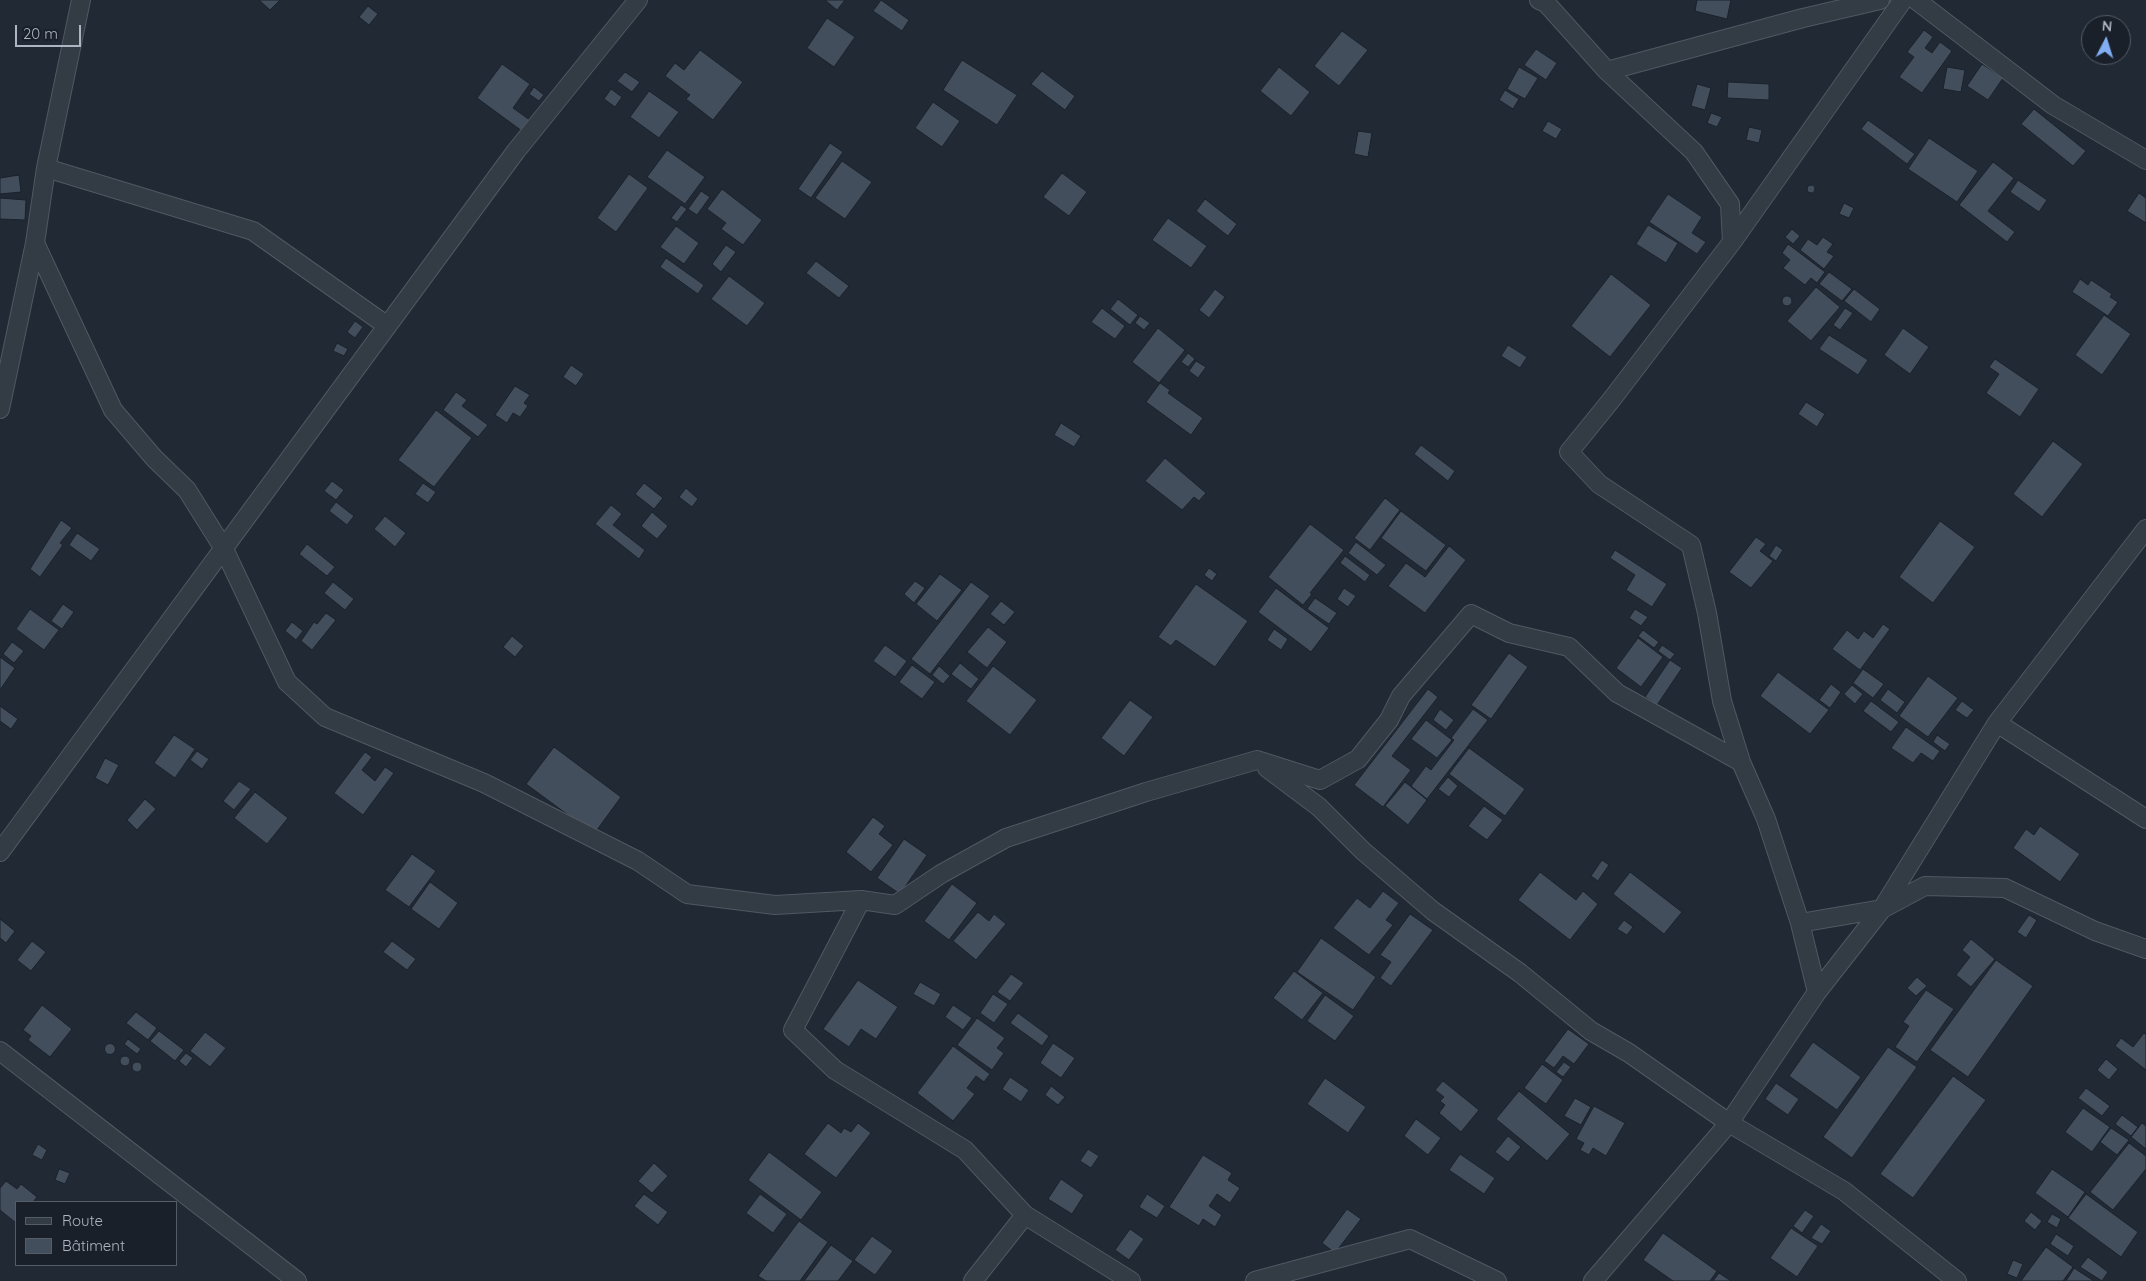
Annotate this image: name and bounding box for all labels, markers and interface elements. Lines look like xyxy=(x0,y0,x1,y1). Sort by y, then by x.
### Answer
scale bar xyxy=(18,15,84,47)
north arrow xyxy=(2081,15,2131,65)
text: N xyxy=(2101,17,2113,35)
text: 20 m xyxy=(23,24,58,43)
legend xyxy=(15,1201,178,1266)
text: Route xyxy=(62,1211,103,1230)
text: Bâtiment xyxy=(62,1236,125,1255)

